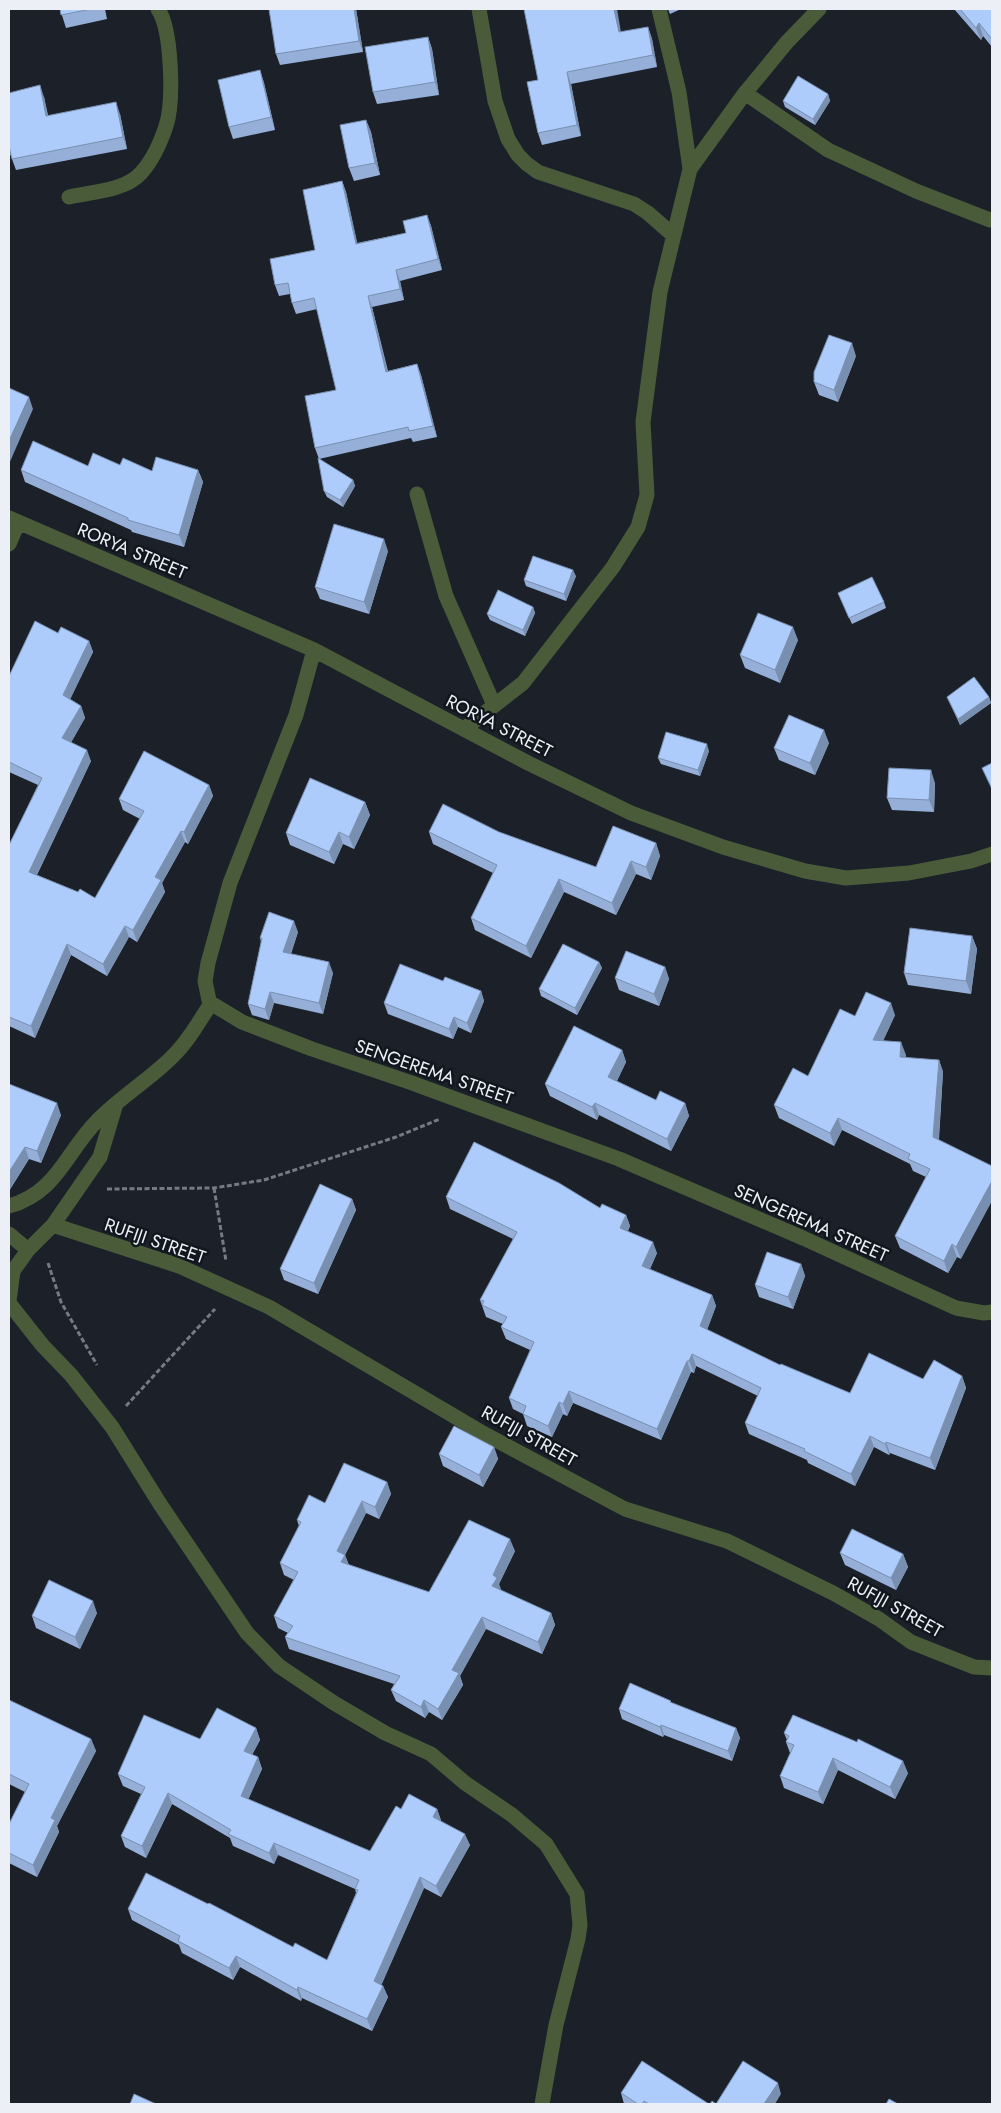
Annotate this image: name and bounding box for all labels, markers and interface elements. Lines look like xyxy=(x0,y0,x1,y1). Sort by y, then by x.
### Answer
street label: RORYA STREET xyxy=(73,516,191,586)
street label: RORYA STREET xyxy=(441,688,557,764)
street label: SENGEREMA STREET xyxy=(351,1033,517,1112)
street label: SENGEREMA STREET xyxy=(730,1177,893,1269)
street label: RUFIJI STREET xyxy=(101,1212,210,1271)
street label: RUFIJI STREET xyxy=(477,1399,582,1473)
street label: RUFIJI STREET xyxy=(843,1570,948,1644)

